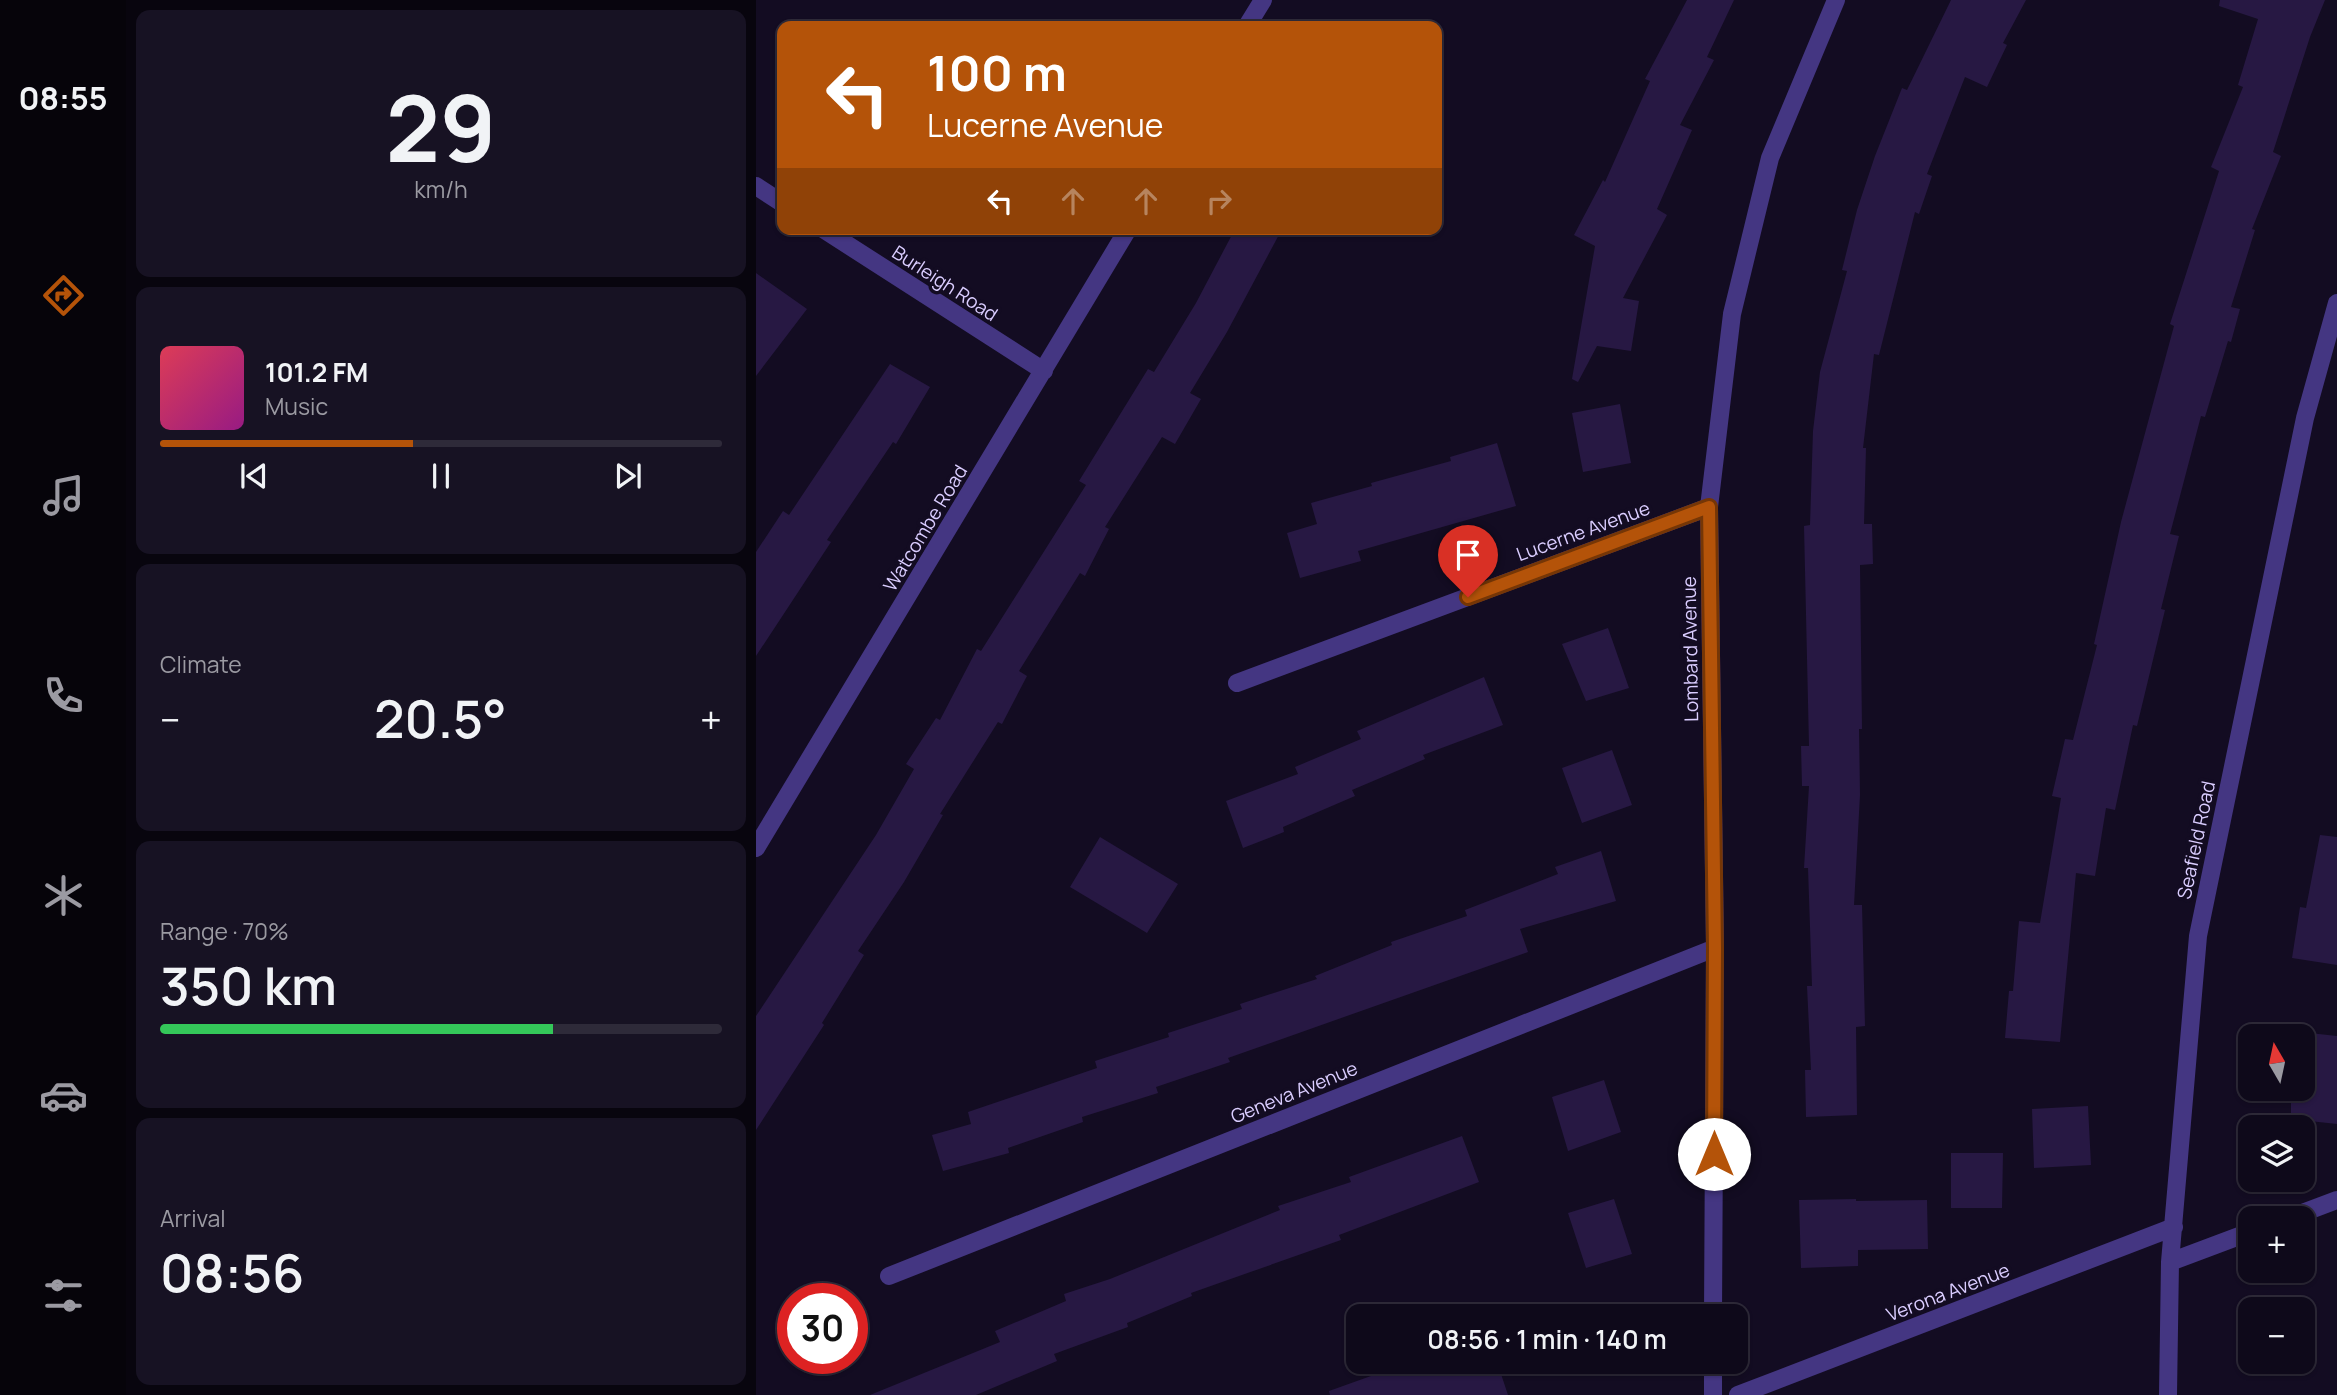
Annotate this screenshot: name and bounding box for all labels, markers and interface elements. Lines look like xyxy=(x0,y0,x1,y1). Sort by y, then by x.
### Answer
text: 100 m xyxy=(927,39,1067,106)
icon: left xyxy=(812,49,903,140)
text: 29 xyxy=(386,65,496,189)
text: 08:55 xyxy=(18,76,108,120)
text: Lucerne Avenue xyxy=(927,103,1163,147)
text: km/h xyxy=(414,173,468,205)
icon: left xyxy=(981,182,1019,220)
icon: ahead xyxy=(1054,182,1092,220)
icon: ahead xyxy=(1127,182,1165,220)
icon: right xyxy=(1200,182,1238,220)
street label: Burleigh Road xyxy=(887,239,1003,327)
icon: directions xyxy=(39,271,88,320)
text: 101.2 FM xyxy=(265,354,368,390)
text: Music xyxy=(265,390,328,422)
icon: previous xyxy=(235,457,273,495)
icon: pause xyxy=(422,457,460,495)
icon: next xyxy=(609,457,647,495)
street label: Watcombe Road xyxy=(877,460,973,596)
icon: music xyxy=(39,471,88,520)
street label: Lucerne Avenue xyxy=(1513,495,1653,567)
pin xyxy=(1438,525,1498,597)
icon: arrive xyxy=(1449,536,1487,574)
street label: Lombard Avenue xyxy=(1676,576,1704,722)
text: Climate xyxy=(160,648,242,680)
icon: phone xyxy=(39,671,88,720)
text: 20.5° xyxy=(374,683,507,754)
text: − xyxy=(160,693,181,745)
text: + xyxy=(700,693,722,745)
street label: Seafield Road xyxy=(2171,778,2221,902)
icon: climate xyxy=(39,871,88,920)
text: Range · 70% xyxy=(160,915,289,947)
text: 350 km xyxy=(160,950,337,1021)
north arrow xyxy=(2238,1024,2315,1101)
map controls xyxy=(2238,1024,2315,1374)
street label: Geneva Avenue xyxy=(1227,1055,1361,1129)
icon: car xyxy=(39,1071,88,1120)
button: layers xyxy=(2238,1115,2315,1192)
position arrow xyxy=(1677,1117,1751,1191)
text: Arrival xyxy=(160,1202,226,1234)
button: + xyxy=(2238,1206,2315,1283)
text: 08:56 xyxy=(160,1237,304,1308)
street label: Verona Avenue xyxy=(1883,1257,2013,1327)
icon: filters xyxy=(39,1271,88,1320)
speed limit sign: 30 xyxy=(777,1283,868,1374)
button: − xyxy=(2238,1297,2315,1374)
text: 08:56 · 1 min · 140 m xyxy=(1427,1321,1667,1357)

